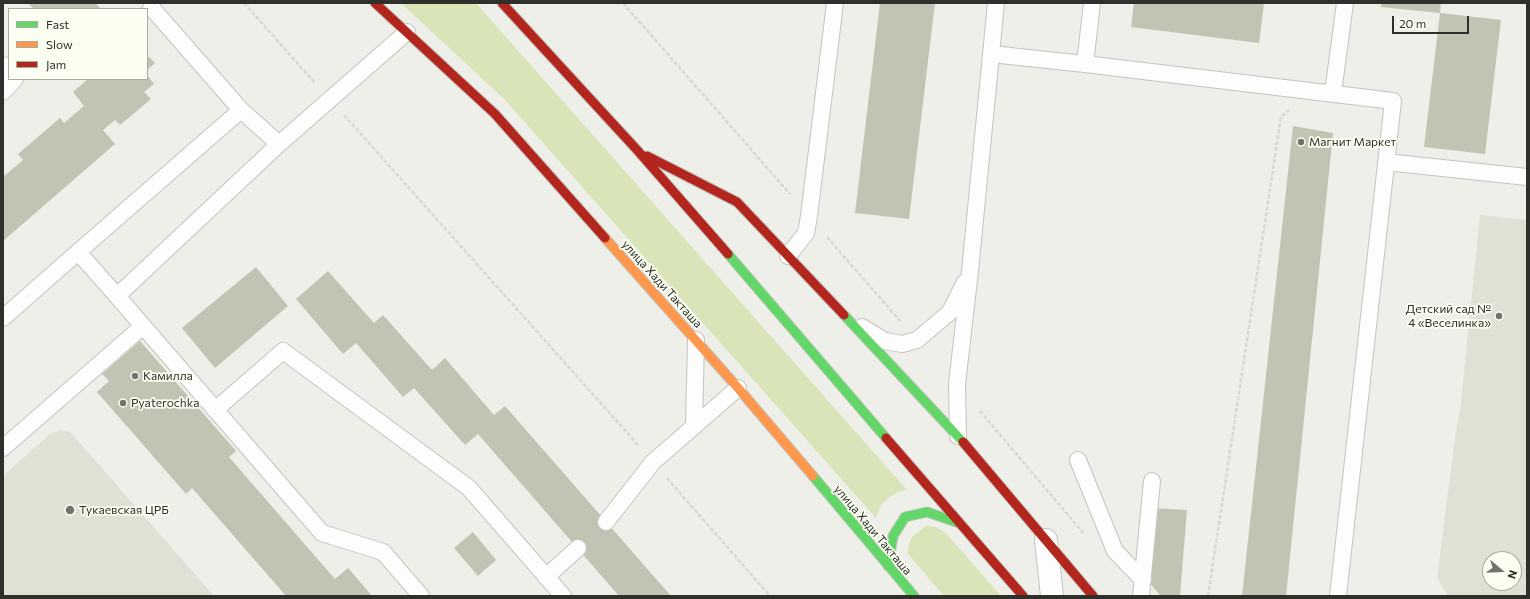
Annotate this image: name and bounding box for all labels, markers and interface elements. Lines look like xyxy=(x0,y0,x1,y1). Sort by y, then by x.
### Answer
legend xyxy=(8,8,148,80)
scale bar xyxy=(1394,8,1471,34)
text: 20 m xyxy=(1399,16,1426,30)
text: Fast xyxy=(46,17,69,31)
text: Slow xyxy=(46,37,73,51)
text: Jam xyxy=(46,57,66,71)
place label: Магнит Маркет xyxy=(1309,135,1396,149)
marker: Магнит Маркет xyxy=(1296,137,1306,147)
street label: улица Хади Такташа xyxy=(619,237,705,331)
place label: Детский сад № 4 «Веселинка» xyxy=(1406,302,1491,330)
marker: Детский сад № 4 «Веселинка» xyxy=(1494,311,1504,321)
place label: Камилла xyxy=(143,369,193,383)
marker: Камилла xyxy=(130,371,140,381)
place label: Pyaterochka xyxy=(131,396,199,410)
marker: Pyaterochka xyxy=(118,398,128,408)
street label: улица Хади Такташа xyxy=(831,482,915,578)
place label: Тукаевская ЦРБ xyxy=(79,503,169,517)
marker: Тукаевская ЦРБ xyxy=(64,504,76,516)
north arrow xyxy=(1482,551,1522,591)
text: N xyxy=(1505,569,1520,581)

